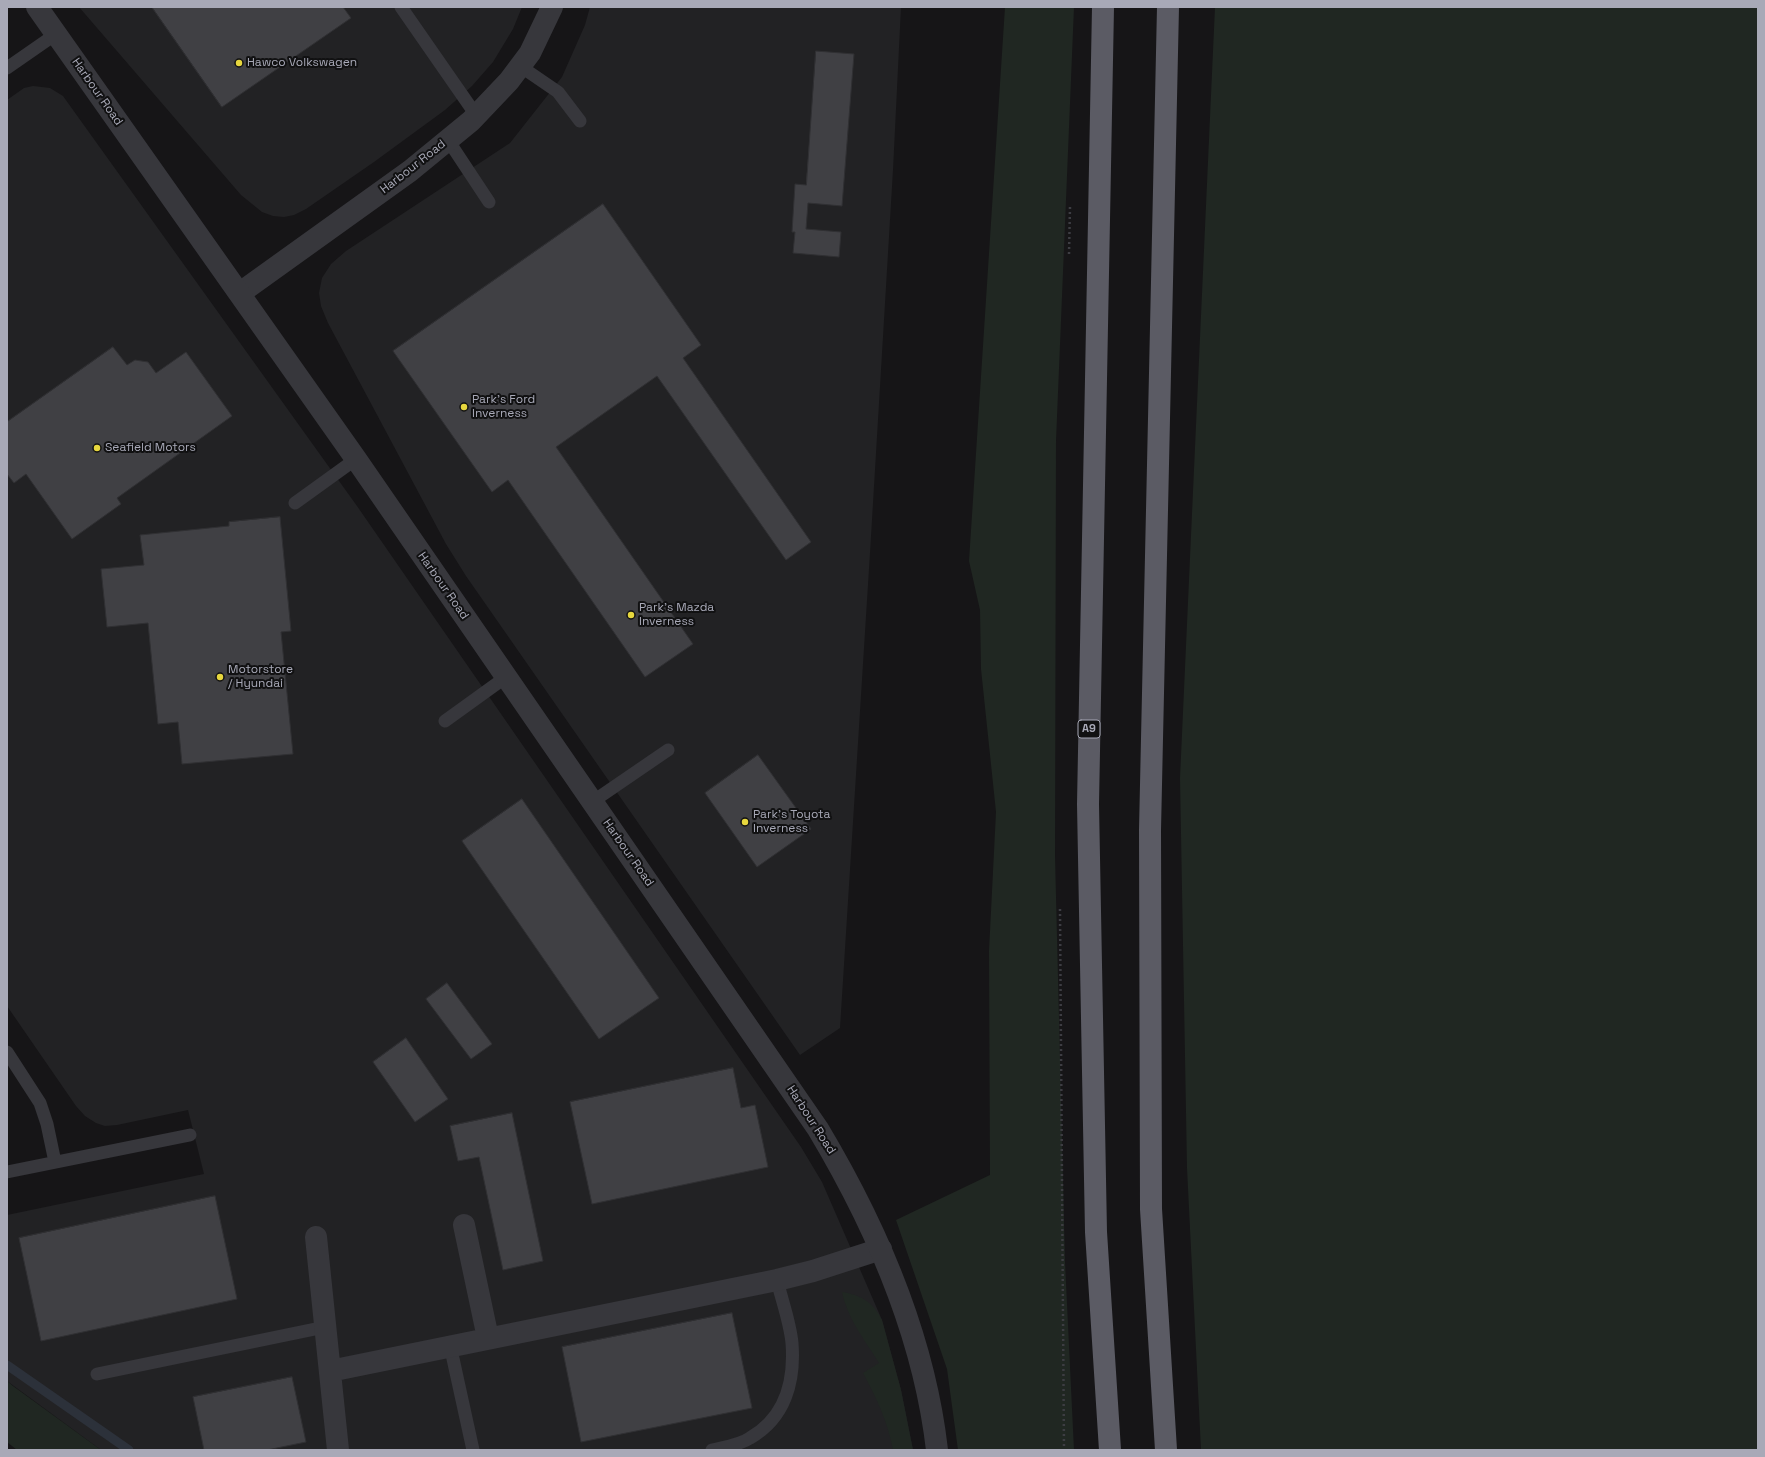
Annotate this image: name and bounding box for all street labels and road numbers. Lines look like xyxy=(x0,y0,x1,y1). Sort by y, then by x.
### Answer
street label: Harbour Road xyxy=(68,56,126,128)
street label: Harbour Road xyxy=(378,137,448,197)
street label: Harbour Road xyxy=(414,550,472,622)
road number: A9 xyxy=(1078,720,1100,738)
street label: Harbour Road xyxy=(599,817,657,889)
street label: Harbour Road xyxy=(783,1083,839,1157)

